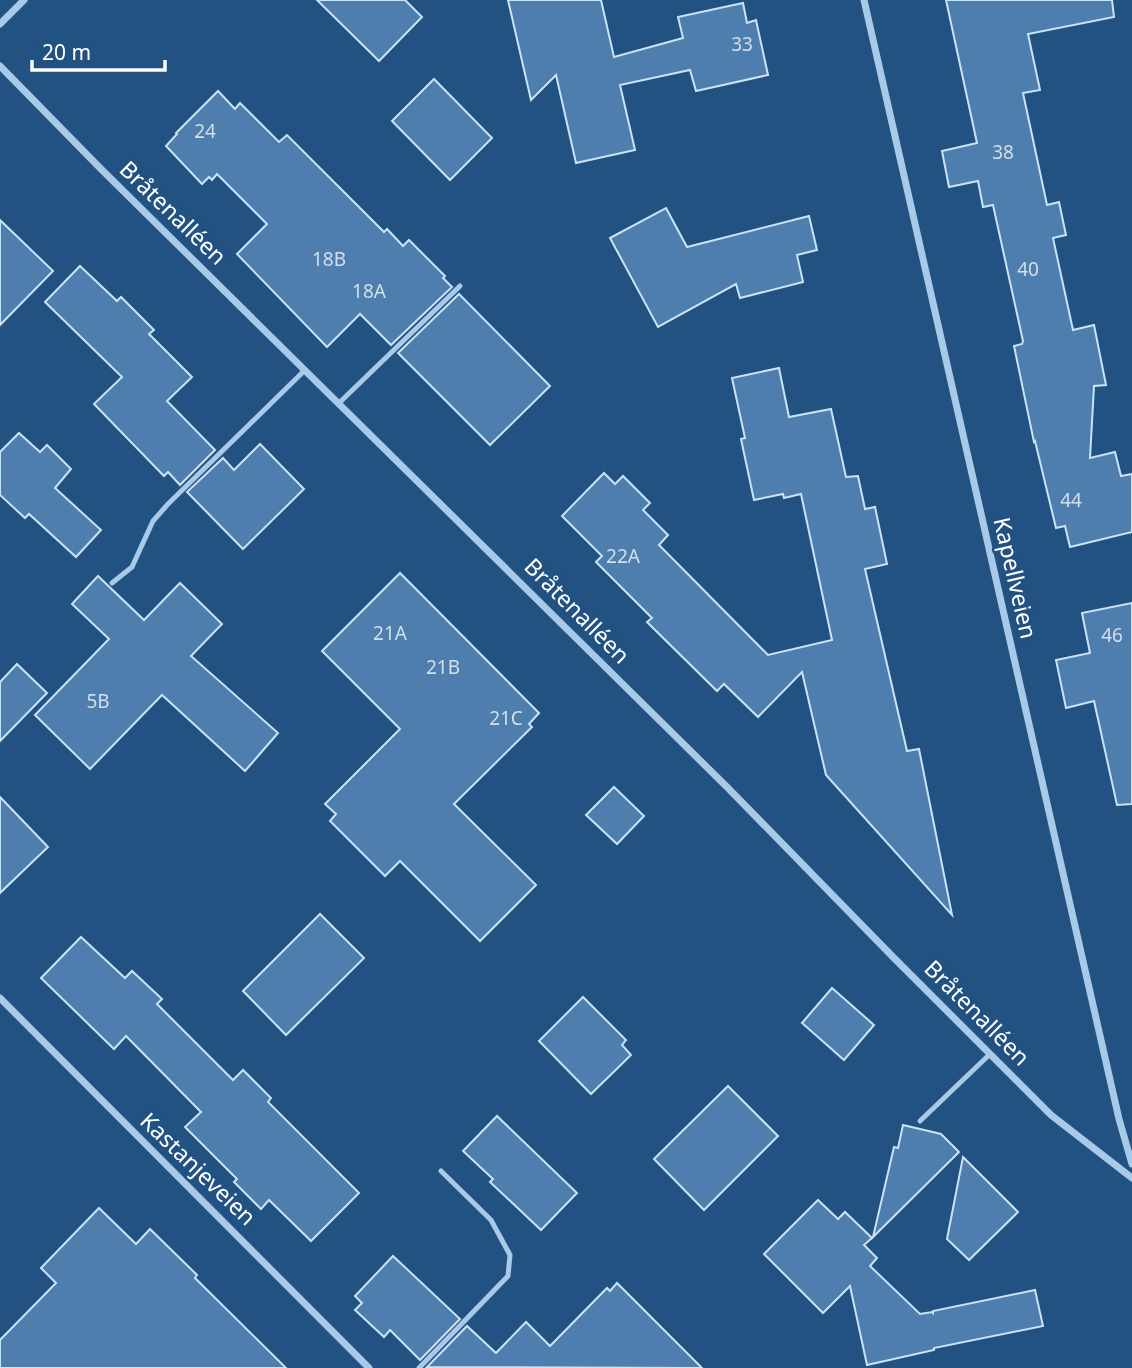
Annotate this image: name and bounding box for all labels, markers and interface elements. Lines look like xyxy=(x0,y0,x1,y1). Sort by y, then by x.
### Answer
scale bar xyxy=(32,28,164,72)
house number: 33 xyxy=(731,31,753,57)
text: 20 m xyxy=(42,38,91,66)
house number: 24 xyxy=(194,118,216,144)
house number: 38 xyxy=(992,139,1014,165)
street label: Bråtenalléen xyxy=(113,153,234,271)
house number: 18B xyxy=(312,246,346,272)
house number: 40 xyxy=(1017,256,1039,282)
house number: 18A xyxy=(352,278,387,304)
house number: 44 xyxy=(1060,487,1082,513)
street label: Kapellveien xyxy=(986,514,1046,642)
house number: 22A xyxy=(606,543,641,569)
street label: Bråtenalléen xyxy=(518,550,638,670)
house number: 21A xyxy=(373,620,408,646)
house number: 46 xyxy=(1101,622,1123,648)
house number: 21B xyxy=(426,654,460,680)
house number: 5B xyxy=(86,688,110,714)
house number: 21C xyxy=(489,705,523,731)
street label: Bråtenalléen xyxy=(918,952,1038,1072)
street label: Kastanjeveien xyxy=(134,1105,264,1232)

